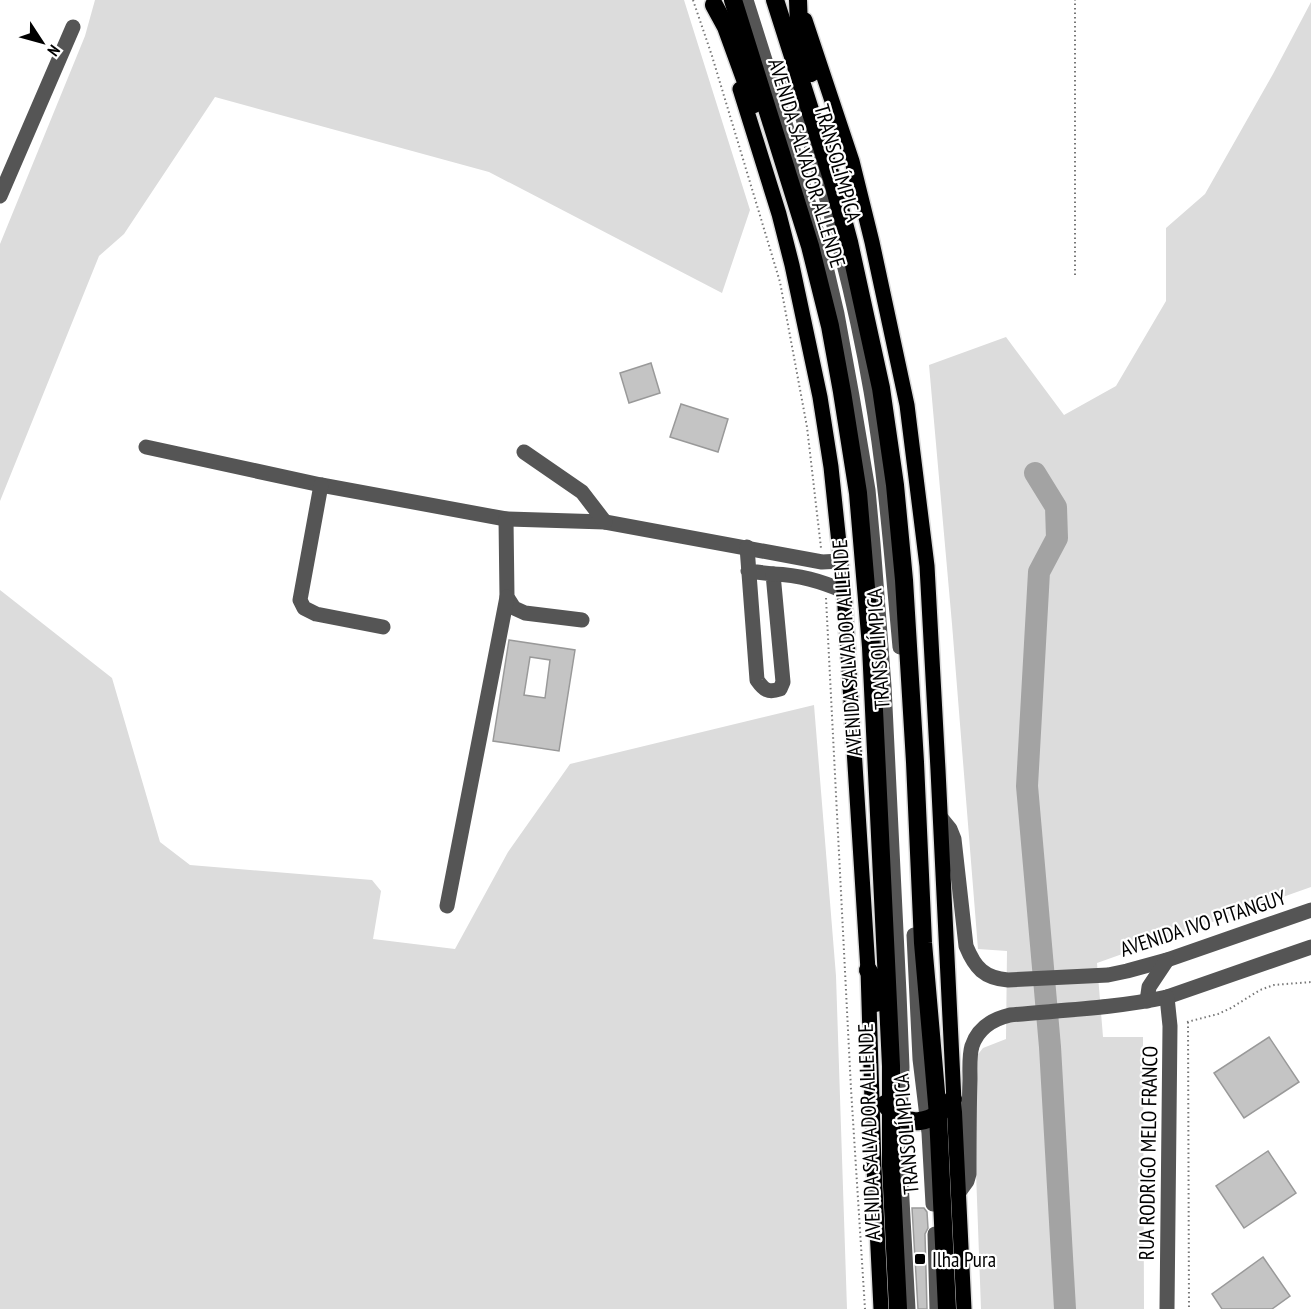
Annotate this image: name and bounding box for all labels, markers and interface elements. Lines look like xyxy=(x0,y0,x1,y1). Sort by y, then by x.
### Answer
north arrow xyxy=(12,12,72,72)
text: N xyxy=(44,41,65,60)
street label: AVENIDA SALVADOR ALLENDE xyxy=(762,55,852,271)
street label: TRANSOLÍMPICA xyxy=(808,101,868,225)
street label: AVENIDA SALVADOR ALLENDE xyxy=(826,539,868,757)
street label: TRANSOLÍMPICA xyxy=(860,588,896,710)
street label: AVENIDA IVO PITANGUY xyxy=(1117,883,1290,963)
street label: AVENIDA SALVADOR ALLENDE xyxy=(852,1023,886,1241)
street label: RUA RODRIGO MELO FRANCO xyxy=(1133,1046,1163,1260)
street label: TRANSOLÍMPICA xyxy=(887,1072,925,1196)
place label: Ilha Pura xyxy=(932,1246,996,1273)
marker: Ilha Pura xyxy=(913,1252,927,1266)

